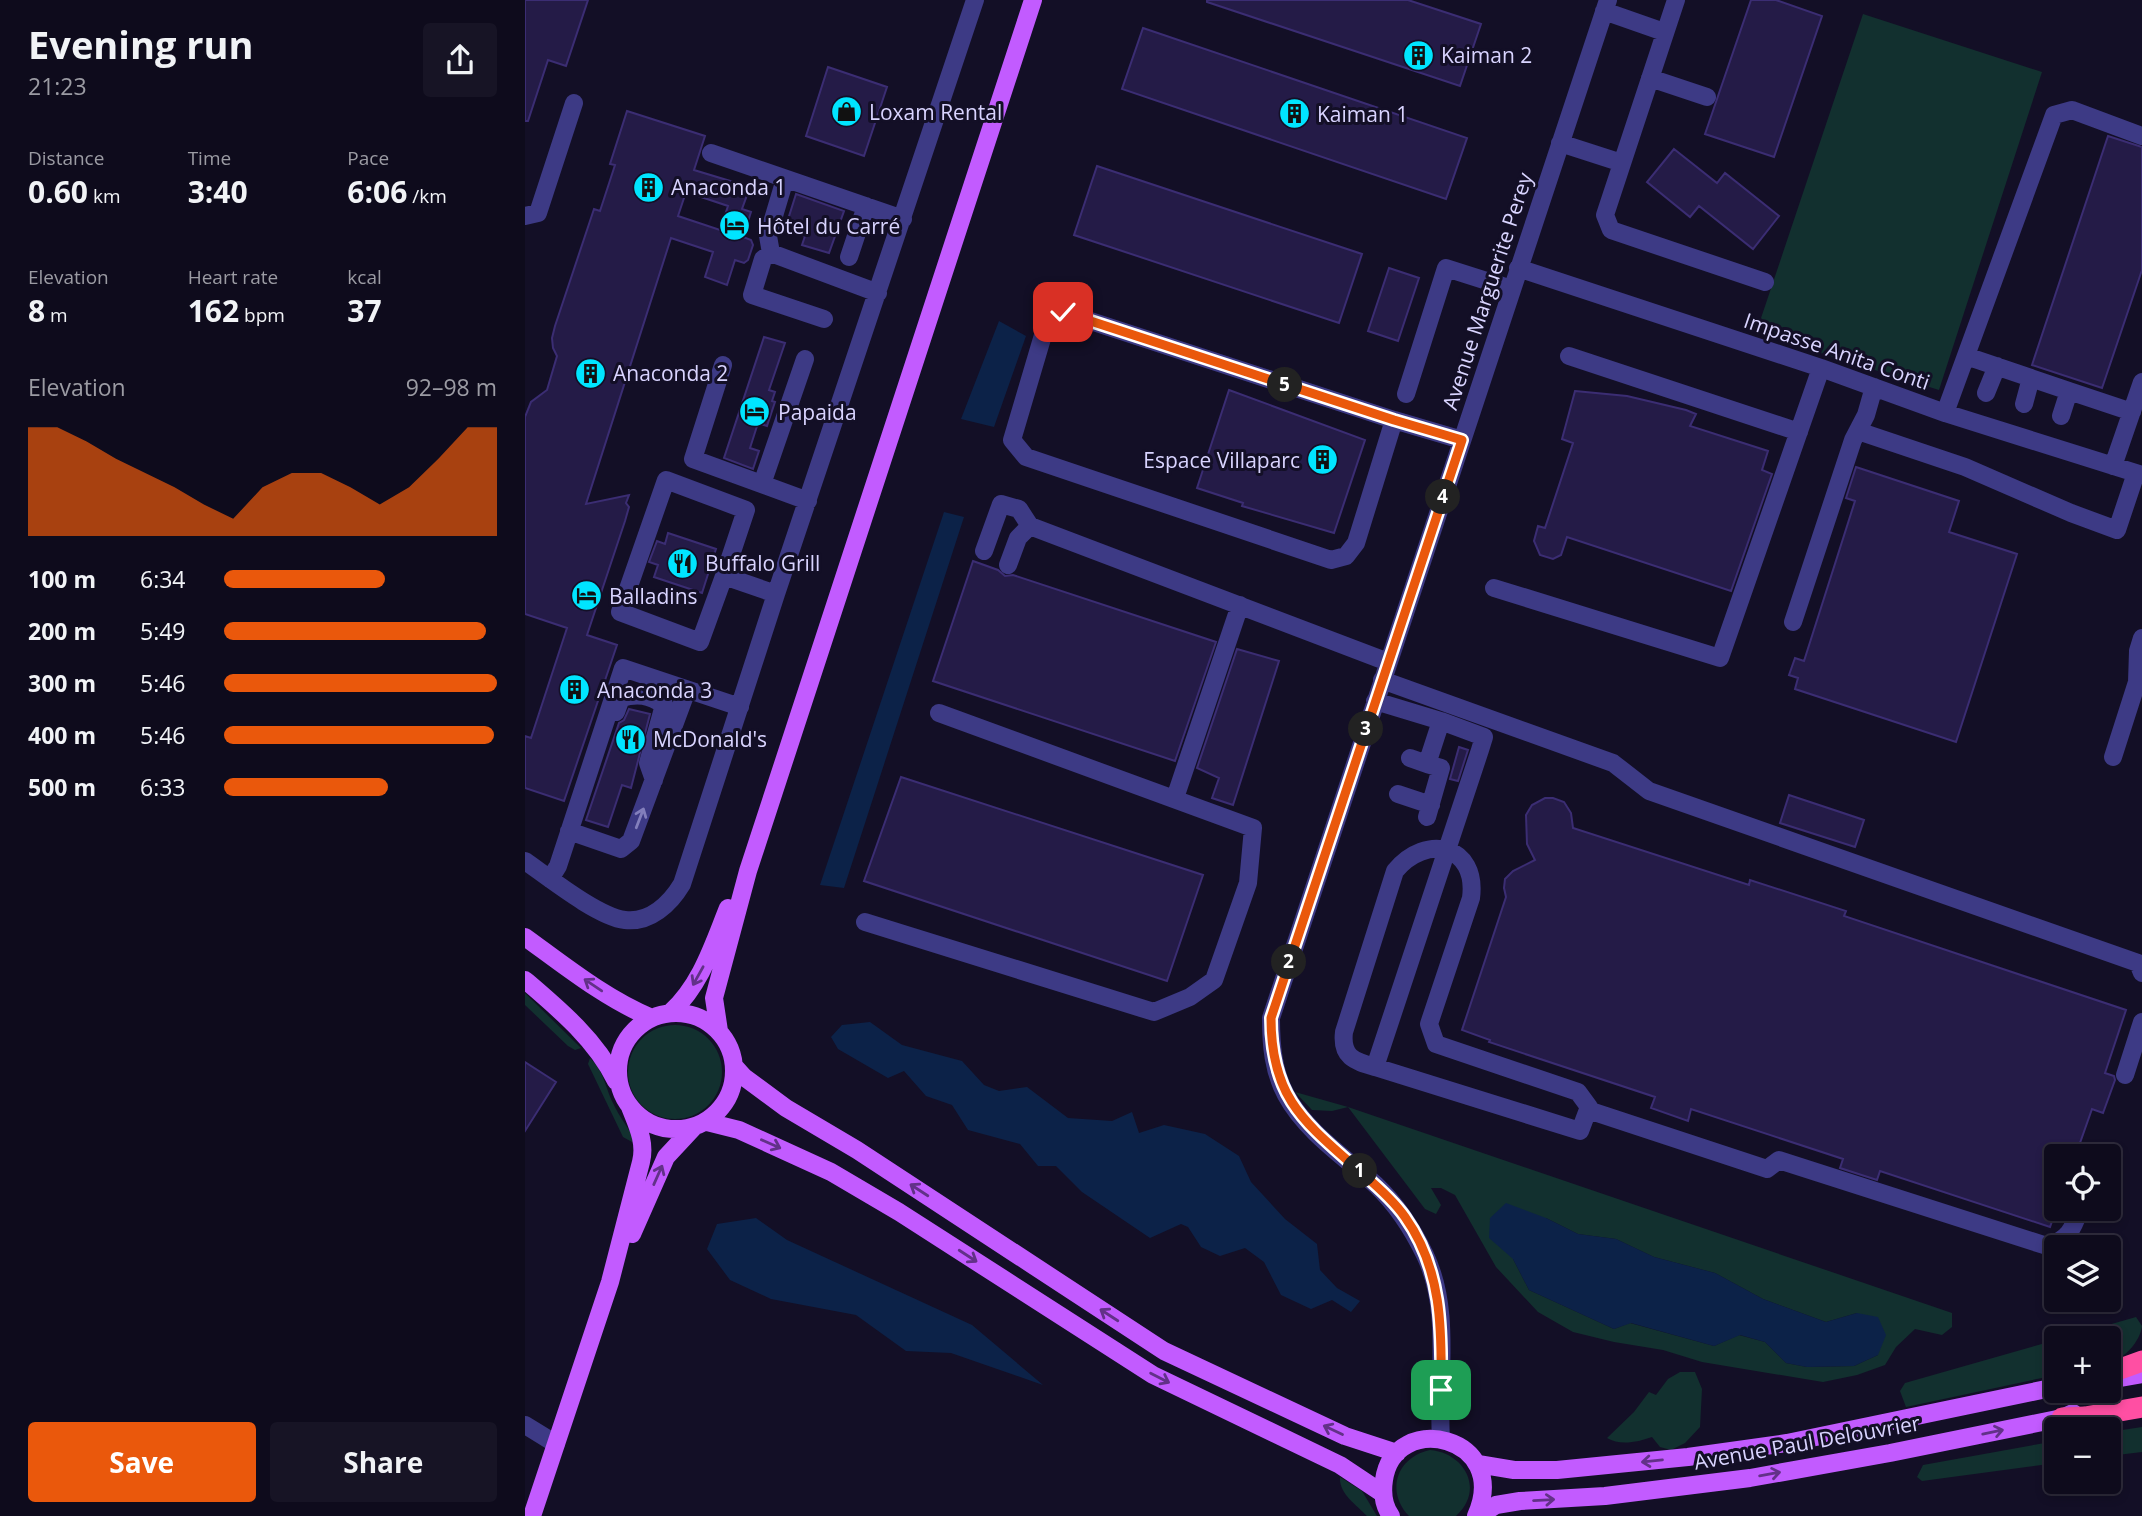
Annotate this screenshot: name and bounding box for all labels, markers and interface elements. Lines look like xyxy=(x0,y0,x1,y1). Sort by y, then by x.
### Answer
text: Evening run xyxy=(28,18,253,70)
button: share xyxy=(423,23,497,97)
building icon: Kaiman 2 xyxy=(1401,38,1435,72)
place label: Kaiman 2 xyxy=(1441,41,1532,69)
text: 21:23 xyxy=(28,70,87,102)
shop icon: Loxam Rental xyxy=(829,95,863,129)
building icon: Kaiman 1 xyxy=(1277,97,1311,131)
place label: Loxam Rental xyxy=(869,98,1002,126)
place label: Kaiman 1 xyxy=(1317,100,1408,128)
text: Distance xyxy=(28,145,104,171)
text: Time xyxy=(188,145,231,171)
text: Pace xyxy=(347,145,389,171)
street label: Avenue Marguerite Perey xyxy=(1435,168,1539,413)
building icon: Anaconda 1 xyxy=(631,170,665,204)
text: 0.60 xyxy=(28,171,88,212)
text: 3:40 xyxy=(188,171,248,212)
text: 6:06 xyxy=(347,171,407,212)
place label: Anaconda 1 xyxy=(671,173,786,201)
text: km xyxy=(88,183,121,209)
text: /km xyxy=(407,183,447,209)
hotel icon: Hôtel du Carré xyxy=(717,209,751,243)
place label: Hôtel du Carré xyxy=(757,212,900,240)
text: Elevation xyxy=(28,264,109,290)
text: Heart rate xyxy=(188,264,278,290)
text: kcal xyxy=(347,264,382,290)
pin xyxy=(1033,282,1093,342)
text: 8 xyxy=(28,290,45,331)
text: 162 xyxy=(188,290,239,331)
text: 37 xyxy=(347,290,382,331)
icon: check xyxy=(1044,293,1082,331)
text: m xyxy=(45,302,68,328)
text: bpm xyxy=(239,302,285,328)
street label: Impasse Anita Conti xyxy=(1740,306,1934,396)
building icon: Anaconda 2 xyxy=(573,356,607,390)
place label: Anaconda 2 xyxy=(613,359,728,387)
pin: 5 xyxy=(1267,368,1303,402)
text: Elevation xyxy=(28,371,126,403)
text: 92–98 m xyxy=(406,371,497,403)
text: 5 xyxy=(1279,371,1290,397)
hotel icon: Papaida xyxy=(738,395,772,429)
place label: Papaida xyxy=(778,398,857,426)
building icon: Espace Villaparc xyxy=(1306,443,1340,477)
place label: Espace Villaparc xyxy=(1143,446,1300,474)
pin: 4 xyxy=(1425,480,1461,514)
text: 4 xyxy=(1437,483,1448,509)
restaurant icon: Buffalo Grill xyxy=(665,546,699,580)
place label: Buffalo Grill xyxy=(705,549,820,577)
text: 100 m xyxy=(28,563,96,595)
text: 6:34 xyxy=(140,563,186,595)
hotel icon: Balladins xyxy=(569,579,603,613)
place label: Balladins xyxy=(609,582,698,610)
text: 200 m xyxy=(28,615,96,647)
text: 5:49 xyxy=(140,615,186,647)
text: 300 m xyxy=(28,667,96,699)
text: 5:46 xyxy=(140,667,186,699)
building icon: Anaconda 3 xyxy=(557,673,591,707)
place label: Anaconda 3 xyxy=(597,676,712,704)
pin: 3 xyxy=(1349,712,1383,746)
text: 3 xyxy=(1360,715,1371,741)
text: 400 m xyxy=(28,719,96,751)
text: 5:46 xyxy=(140,719,186,751)
restaurant icon: McDonald's xyxy=(613,722,647,756)
place label: McDonald's xyxy=(653,725,767,753)
text: 500 m xyxy=(28,771,96,803)
text: 6:33 xyxy=(140,771,186,803)
one-way arrow xyxy=(634,807,647,829)
pin: 2 xyxy=(1271,944,1307,979)
text: 2 xyxy=(1283,948,1294,974)
one-way arrow xyxy=(691,966,705,986)
one-way arrow xyxy=(583,978,603,992)
one-way arrow xyxy=(759,1139,781,1152)
map controls xyxy=(2044,1144,2121,1494)
button: locate xyxy=(2044,1144,2121,1221)
pin: 1 xyxy=(1343,1154,1377,1188)
text: 1 xyxy=(1354,1157,1365,1183)
one-way arrow xyxy=(652,1165,665,1186)
one-way arrow xyxy=(909,1183,929,1197)
button: layers xyxy=(2044,1235,2121,1312)
one-way arrow xyxy=(958,1250,978,1264)
one-way arrow xyxy=(1100,1307,1120,1321)
button: + xyxy=(2044,1326,2121,1403)
pin xyxy=(1411,1360,1471,1420)
icon: arrive xyxy=(1422,1371,1460,1409)
one-way arrow xyxy=(1149,1372,1170,1386)
street label: Avenue Paul Delouvrier xyxy=(1692,1408,1923,1476)
button: − xyxy=(2044,1417,2121,1494)
button: Save xyxy=(28,1422,256,1502)
button: Share xyxy=(270,1422,497,1502)
one-way arrow xyxy=(1323,1423,1344,1436)
one-way arrow xyxy=(1981,1425,2004,1439)
one-way arrow xyxy=(1641,1455,1664,1468)
one-way arrow xyxy=(1758,1467,1781,1481)
one-way arrow xyxy=(1532,1493,1555,1506)

